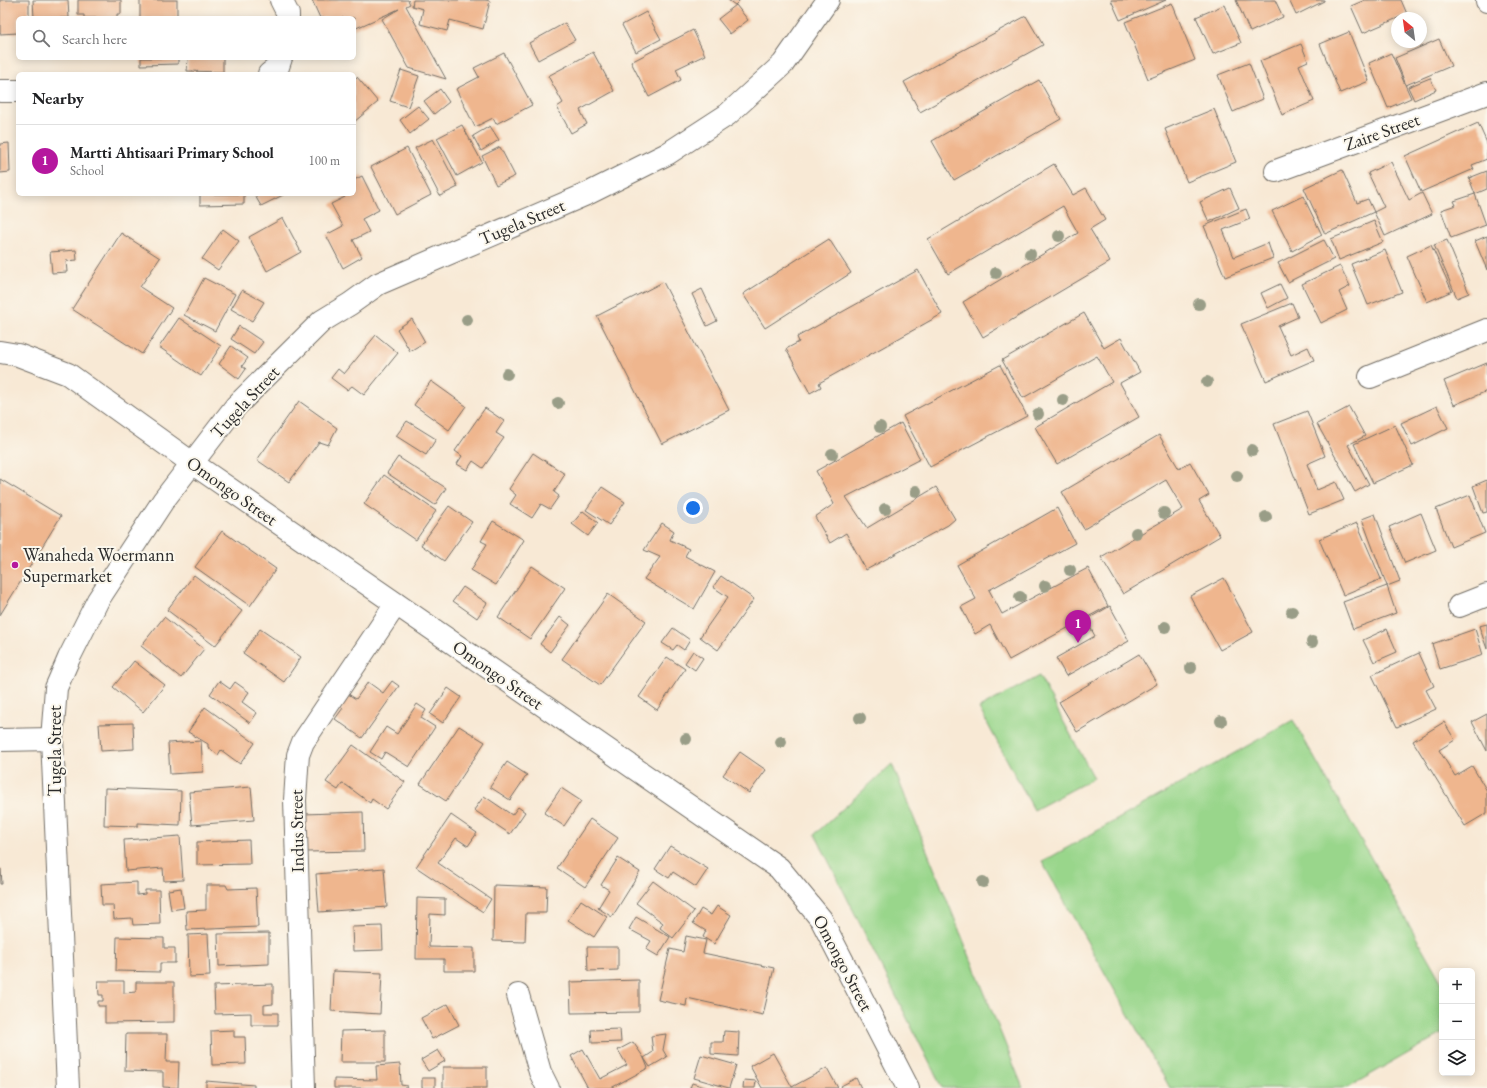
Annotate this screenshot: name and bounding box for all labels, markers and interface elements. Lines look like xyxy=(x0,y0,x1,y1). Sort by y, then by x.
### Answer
north arrow xyxy=(1391,12,1427,48)
search box xyxy=(16,16,356,60)
icon: search xyxy=(30,27,52,49)
text: Search here xyxy=(62,29,127,48)
text: Nearby xyxy=(32,87,84,109)
street label: Zaire Street xyxy=(1341,107,1423,156)
text: Martti Ahtisaari Primary School xyxy=(70,143,274,162)
text: 1 xyxy=(42,152,48,169)
text: 100 m xyxy=(309,152,340,169)
text: School xyxy=(70,162,104,179)
street label: Tugela Street xyxy=(475,193,569,250)
street label: Tugela Street xyxy=(205,360,284,443)
street label: Omongo Street xyxy=(182,451,283,531)
your location xyxy=(683,498,703,518)
place label: Wanaheda Woermann Supermarket xyxy=(23,543,175,587)
marker: Wanaheda Woermann Supermarket xyxy=(10,560,20,570)
pin: 1 xyxy=(1065,610,1091,643)
street label: Omongo Street xyxy=(448,635,549,715)
street label: Tugela Street xyxy=(43,705,66,797)
street label: Indus Street xyxy=(284,789,309,873)
street label: Omongo Street xyxy=(808,911,879,1015)
map controls xyxy=(1439,968,1475,1076)
button: + xyxy=(1439,968,1475,1004)
button: − xyxy=(1439,1004,1475,1040)
button: layers xyxy=(1439,1040,1475,1076)

